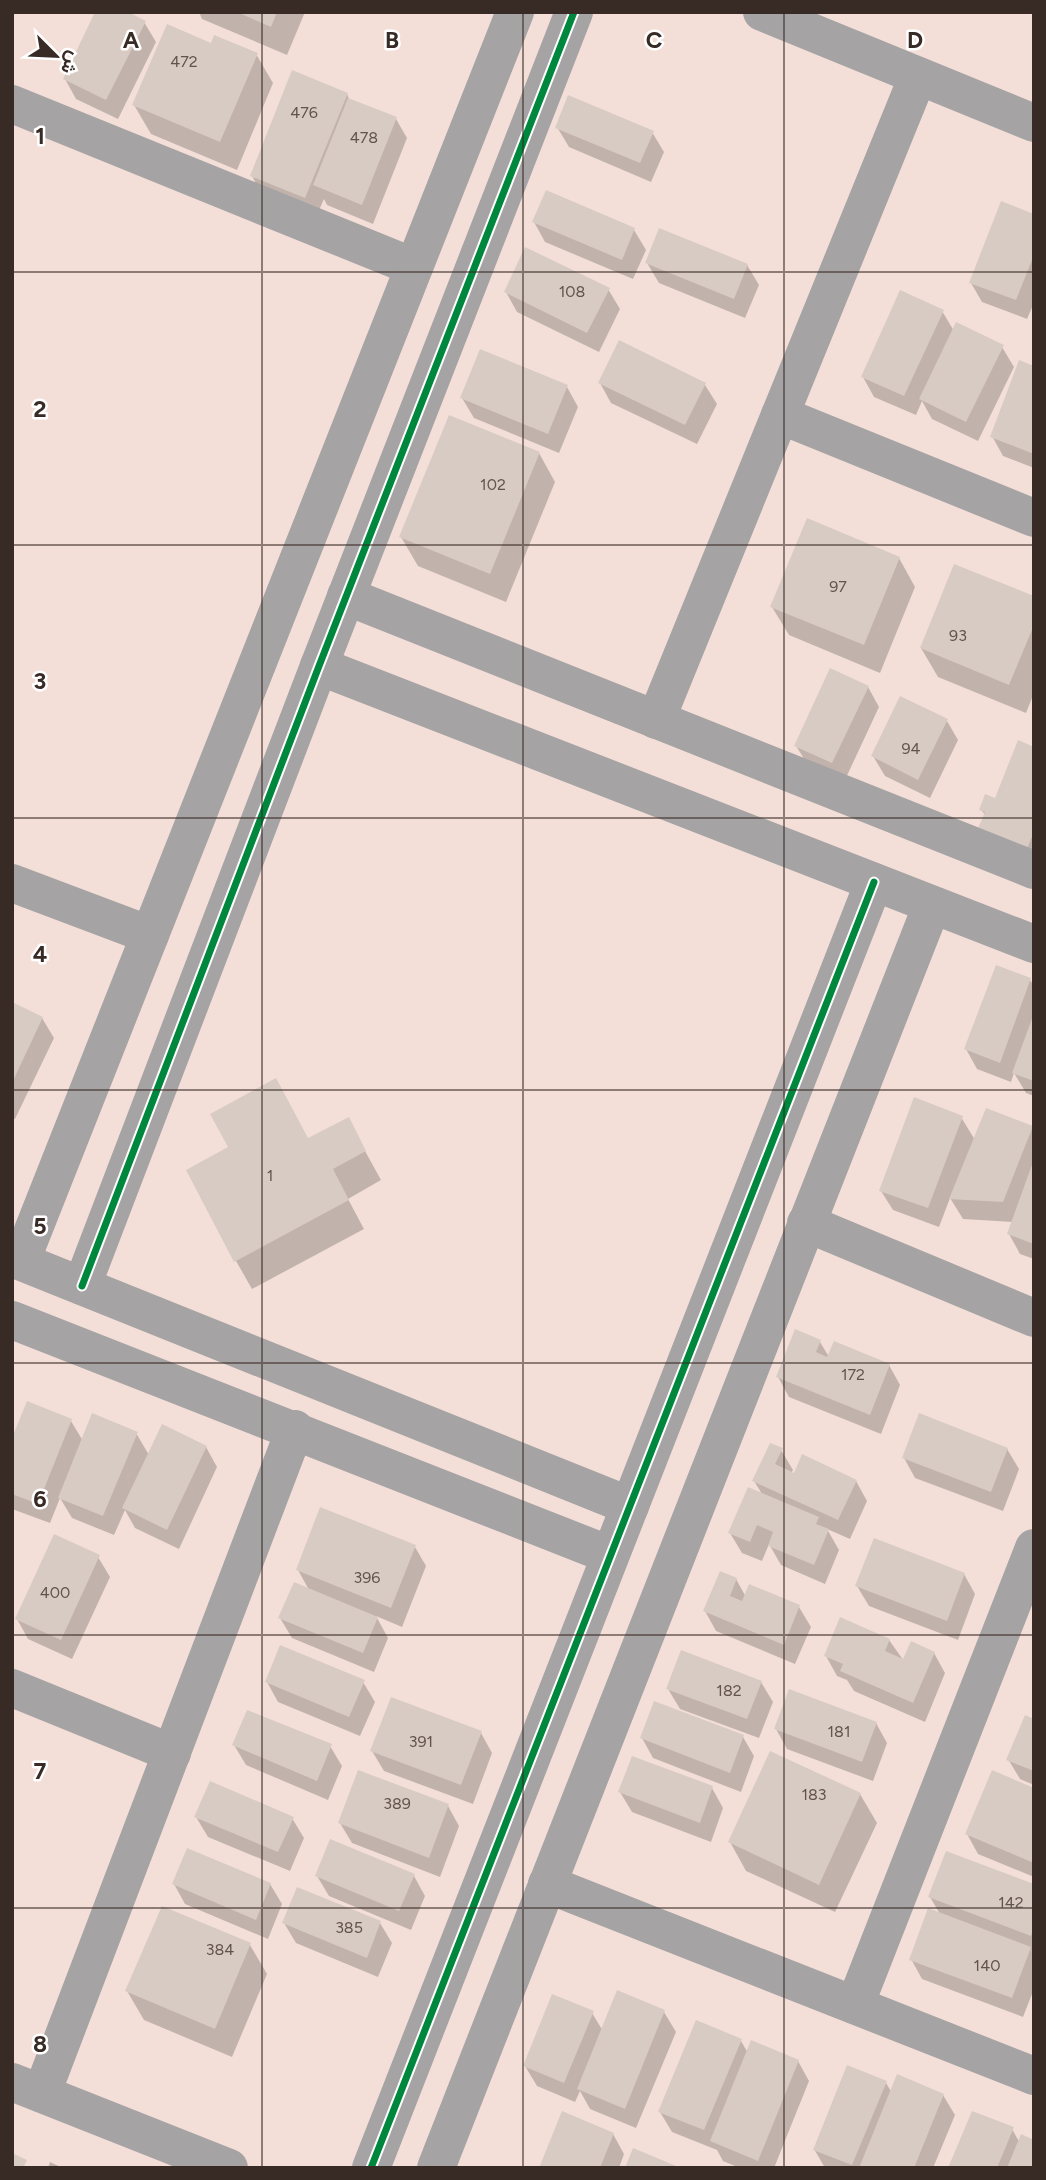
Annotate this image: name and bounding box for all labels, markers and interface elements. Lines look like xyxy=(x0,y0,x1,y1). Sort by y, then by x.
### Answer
north arrow xyxy=(21,21,91,91)
text: A xyxy=(123,26,140,54)
text: B xyxy=(385,26,399,54)
text: C xyxy=(646,26,663,54)
text: D xyxy=(907,26,923,54)
text: ش xyxy=(56,48,86,78)
house number: 472 xyxy=(170,52,198,71)
house number: 476 xyxy=(290,103,318,122)
text: 1 xyxy=(35,122,45,150)
house number: 478 xyxy=(350,128,378,147)
house number: 108 xyxy=(559,282,585,301)
text: 2 xyxy=(33,395,47,423)
house number: 102 xyxy=(480,475,506,494)
house number: 97 xyxy=(829,577,847,596)
house number: 93 xyxy=(949,626,967,645)
text: 3 xyxy=(34,667,46,695)
house number: 94 xyxy=(902,739,921,758)
text: 4 xyxy=(33,940,47,968)
house number: 1 xyxy=(267,1166,273,1185)
text: 5 xyxy=(33,1212,47,1240)
house number: 172 xyxy=(841,1365,865,1384)
text: 6 xyxy=(33,1485,47,1513)
house number: 396 xyxy=(354,1568,380,1587)
house number: 400 xyxy=(40,1583,70,1602)
house number: 182 xyxy=(716,1681,742,1700)
house number: 181 xyxy=(827,1722,851,1741)
house number: 391 xyxy=(409,1732,433,1751)
text: 7 xyxy=(34,1757,47,1785)
house number: 183 xyxy=(801,1785,827,1804)
house number: 389 xyxy=(383,1794,411,1813)
house number: 142 xyxy=(998,1893,1024,1912)
house number: 385 xyxy=(335,1918,363,1937)
house number: 384 xyxy=(206,1940,234,1959)
house number: 140 xyxy=(974,1956,1000,1975)
text: 8 xyxy=(33,2030,47,2058)

